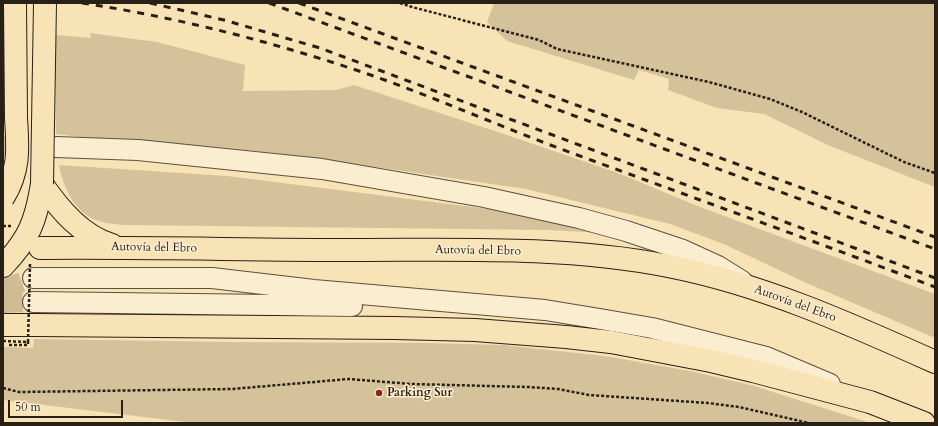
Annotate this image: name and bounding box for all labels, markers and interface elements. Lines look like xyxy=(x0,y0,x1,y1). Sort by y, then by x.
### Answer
street label: Autovía del Ebro xyxy=(111,240,197,256)
street label: Autovía del Ebro xyxy=(435,243,521,259)
street label: Autovía del Ebro xyxy=(752,283,838,325)
place label: Parking Sur xyxy=(387,386,452,400)
marker: Parking Sur xyxy=(374,388,384,398)
scale bar xyxy=(10,392,125,418)
text: 50 m xyxy=(15,399,41,415)

